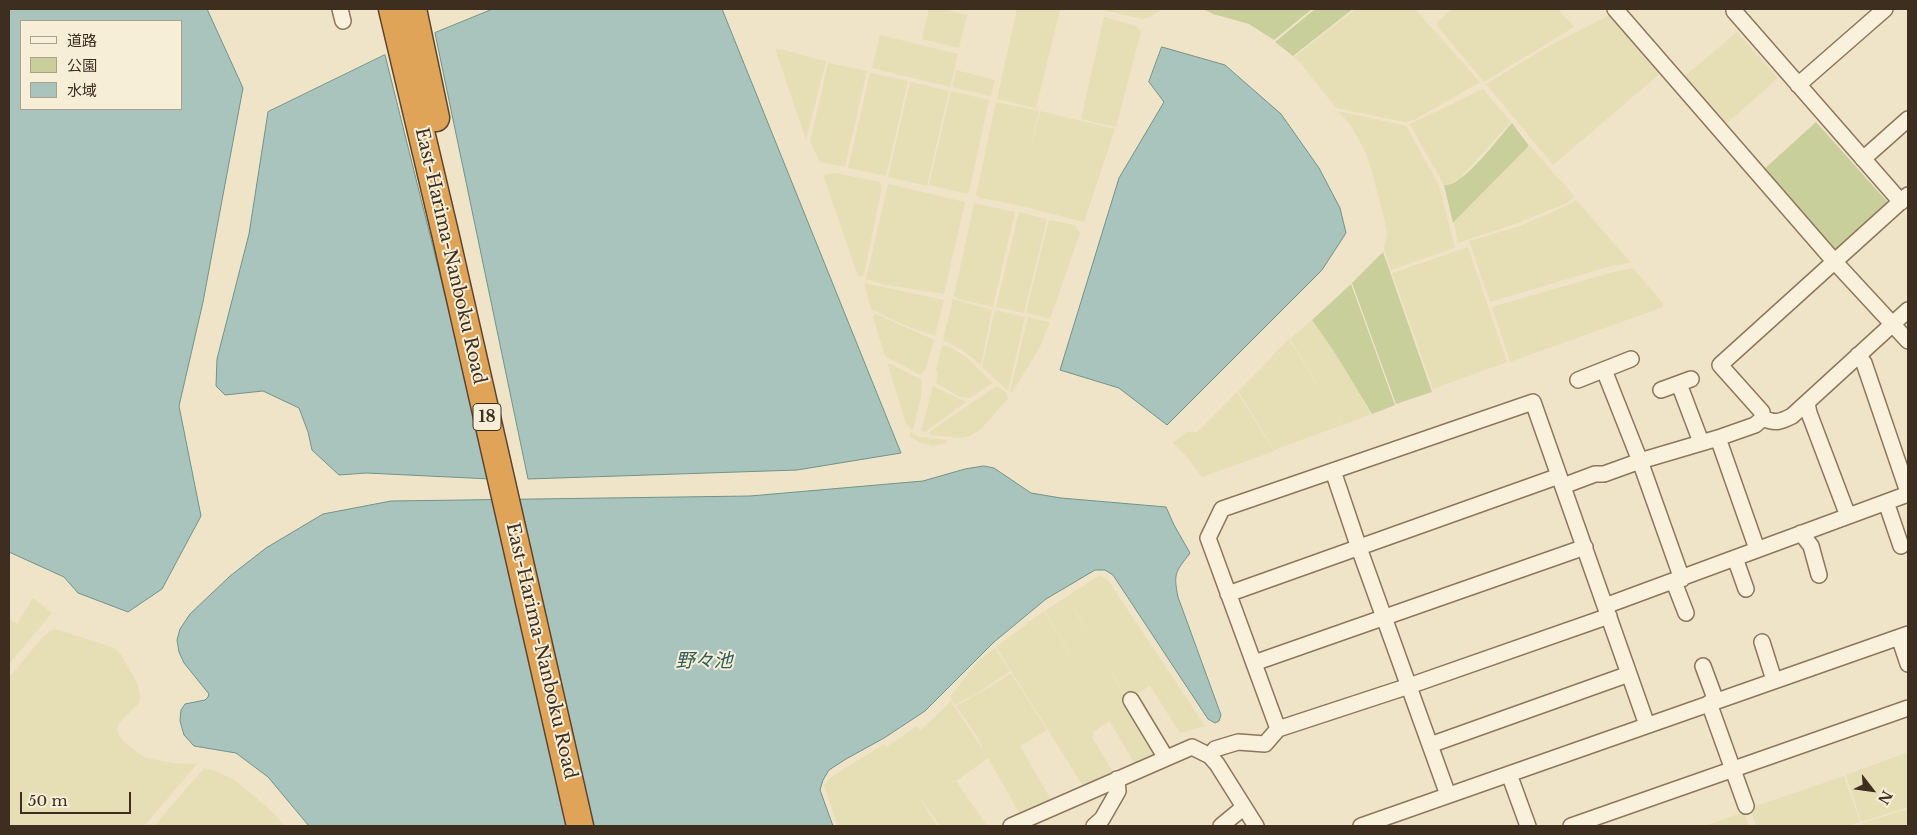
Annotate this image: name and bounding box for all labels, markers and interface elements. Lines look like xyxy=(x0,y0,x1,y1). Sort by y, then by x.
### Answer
legend xyxy=(20,20,182,110)
text: 道路 xyxy=(67,31,97,50)
text: 公園 xyxy=(67,56,97,75)
text: 水域 xyxy=(67,81,97,100)
street label: East-Harima-Nanboku Road xyxy=(410,126,490,386)
road number: 18 xyxy=(473,404,501,431)
street label: East-Harima-Nanboku Road xyxy=(501,521,581,781)
water label: 野々池 xyxy=(676,651,732,673)
north arrow xyxy=(1847,765,1897,815)
scale bar xyxy=(22,782,134,814)
text: N xyxy=(1874,787,1896,808)
text: 50 m xyxy=(28,791,68,810)

